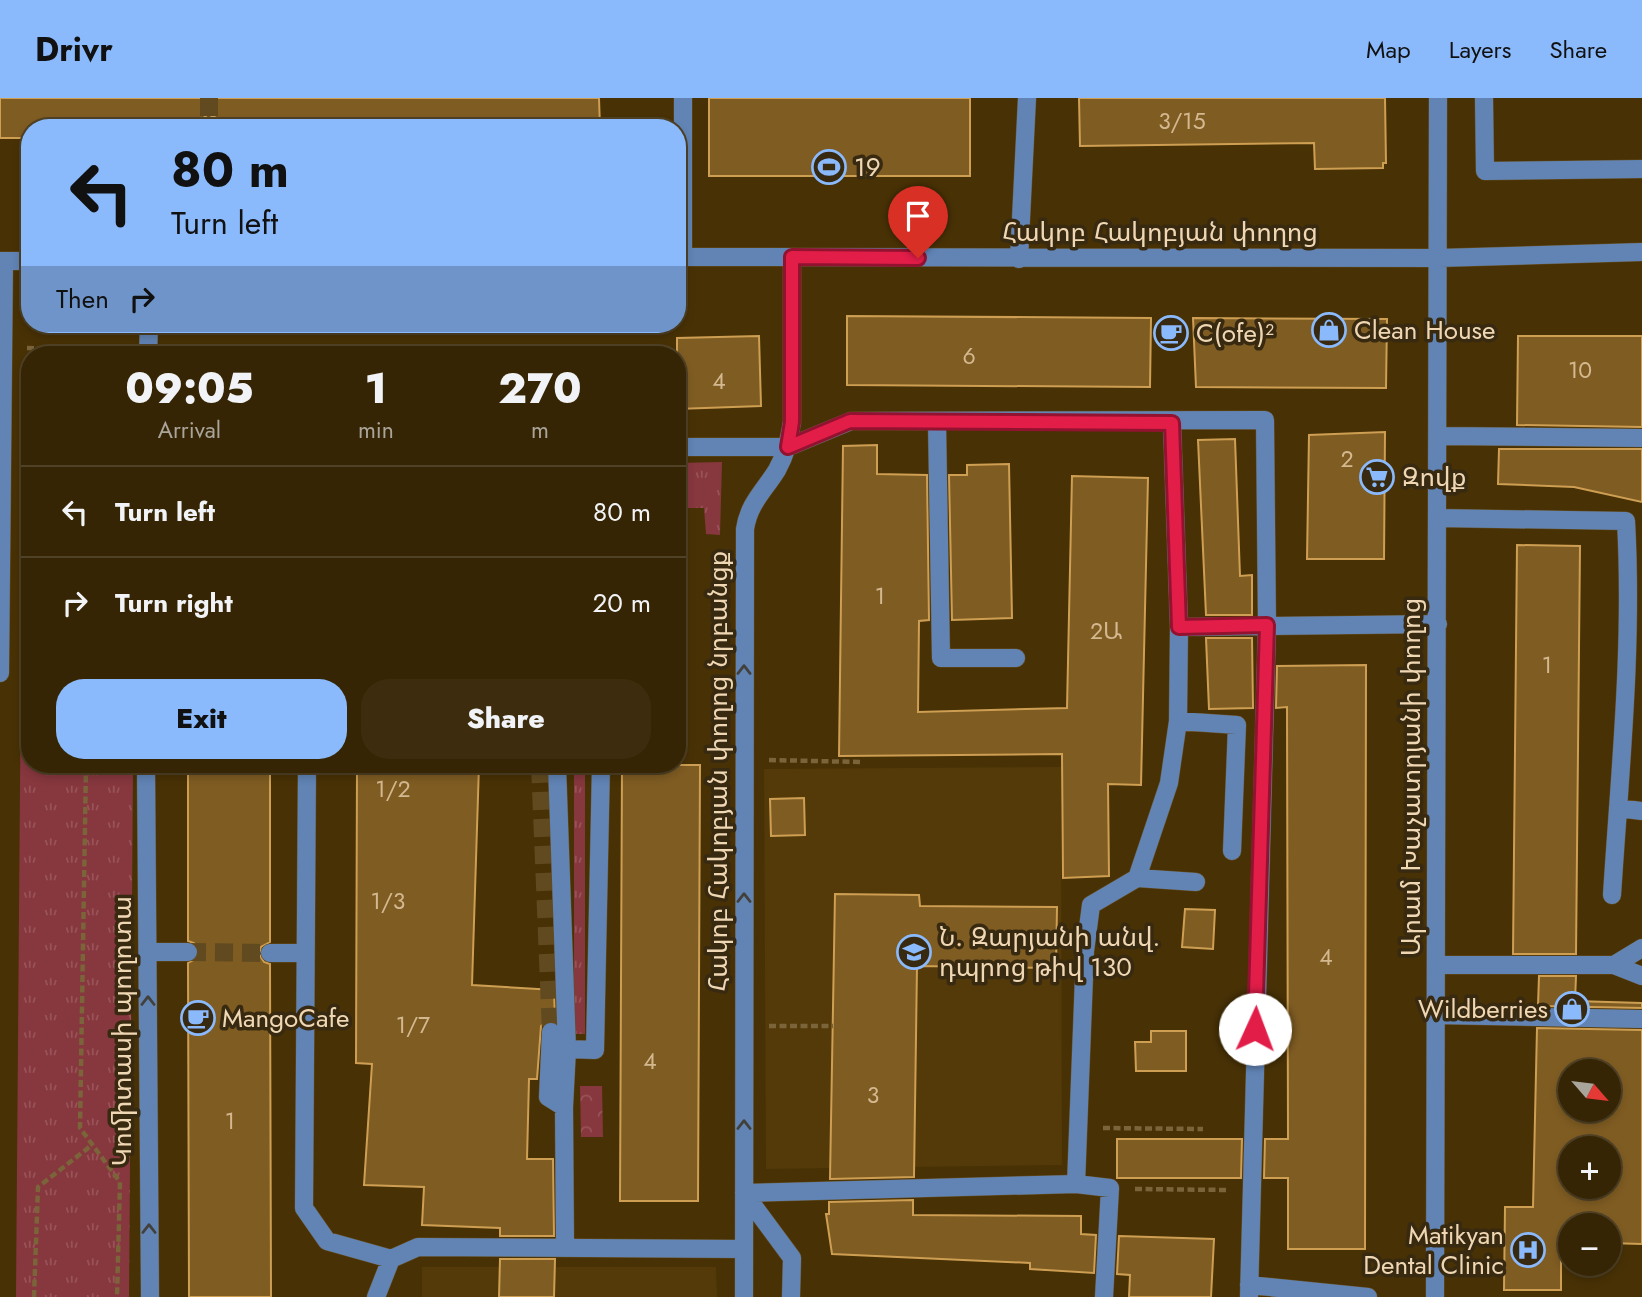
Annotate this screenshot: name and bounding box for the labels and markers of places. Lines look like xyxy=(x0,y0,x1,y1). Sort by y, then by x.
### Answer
sports icon: 19 xyxy=(810,148,848,186)
place label: 19 xyxy=(854,148,881,186)
pin xyxy=(888,186,948,258)
shop icon: Clean House xyxy=(1310,311,1348,349)
place label: Clean House xyxy=(1354,311,1495,349)
cafe icon: C(ofe)² xyxy=(1152,314,1190,352)
place label: C(ofe)² xyxy=(1196,314,1274,352)
supermarket icon: Զովք xyxy=(1358,458,1396,496)
place label: Զովք xyxy=(1402,458,1467,496)
place label: Ն. Զարյանի անվ. դպրոց թիվ 130 xyxy=(939,918,1160,986)
school or university icon: Ն. Զարյանի անվ. դպրոց թիվ 130 xyxy=(895,933,933,971)
place label: Wildberries xyxy=(1418,990,1548,1028)
shop icon: Wildberries xyxy=(1553,990,1591,1028)
cafe icon: MangoCafe xyxy=(179,999,217,1037)
place label: MangoCafe xyxy=(222,999,349,1037)
place label: Matikyan Dental Clinic xyxy=(1363,1216,1504,1284)
hospital icon: Matikyan Dental Clinic xyxy=(1509,1231,1547,1269)

